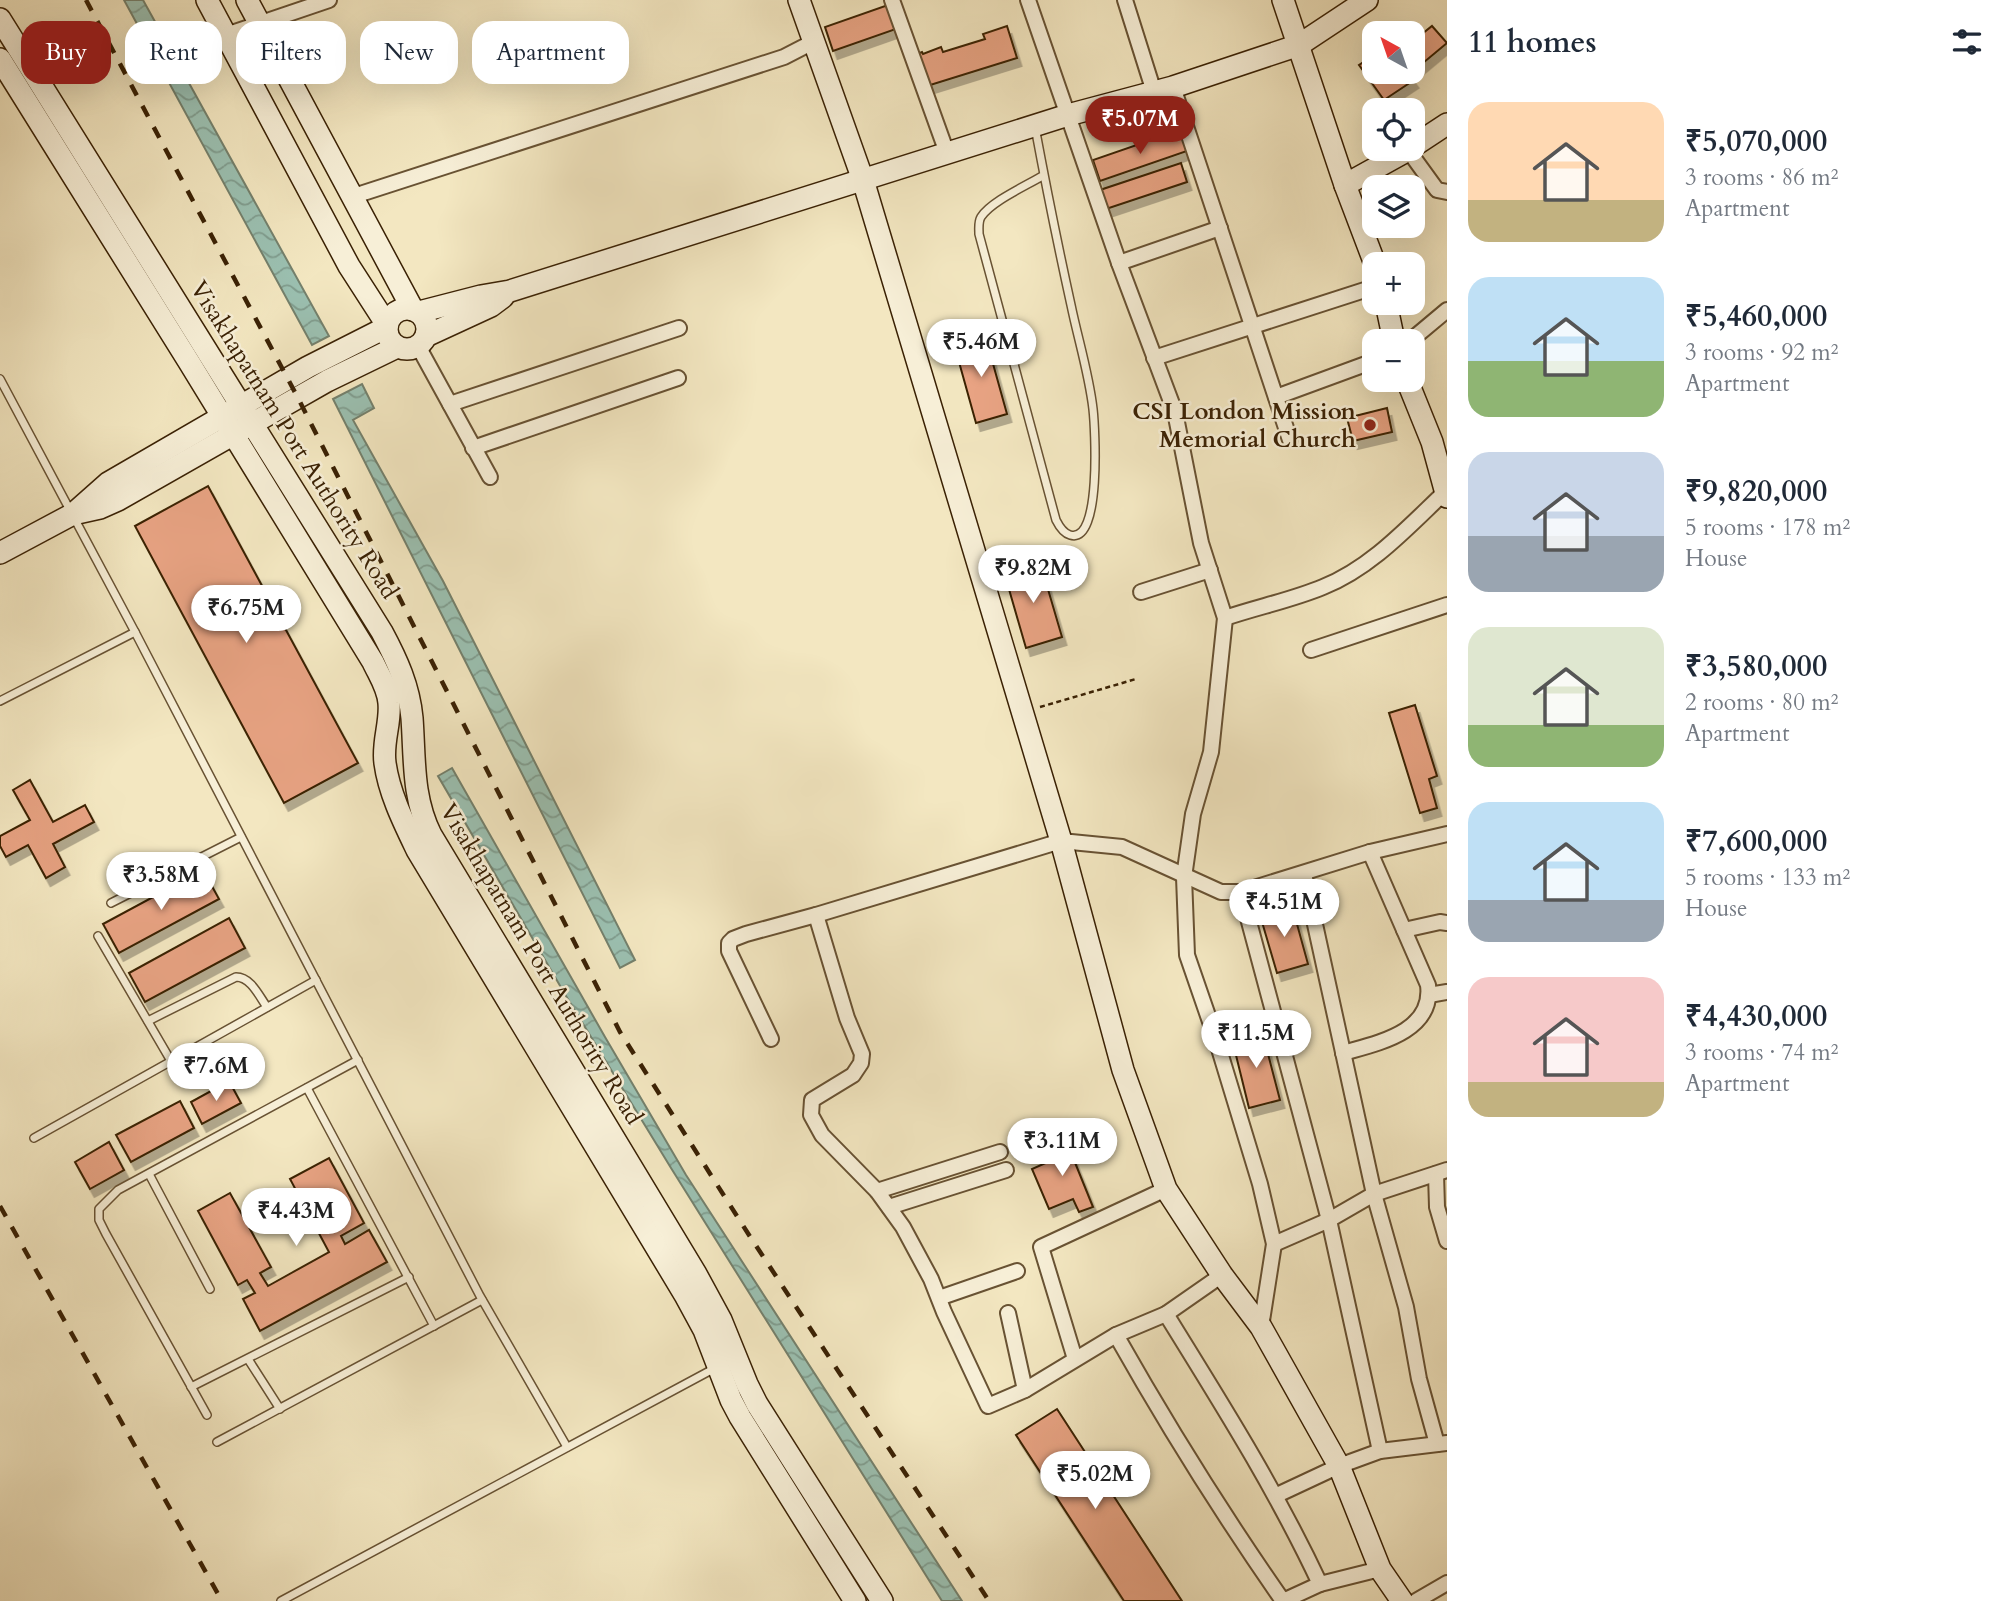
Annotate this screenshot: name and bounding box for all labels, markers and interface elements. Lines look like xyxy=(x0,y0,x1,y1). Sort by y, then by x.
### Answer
chip: Buy xyxy=(21,21,111,84)
chip: Rent xyxy=(125,21,222,84)
chip: Filters xyxy=(236,21,346,84)
chip: New xyxy=(360,21,458,84)
chip: Apartment xyxy=(472,21,629,84)
north arrow xyxy=(1362,21,1424,84)
map controls xyxy=(1362,21,1425,392)
text: 11 homes xyxy=(1468,22,1597,63)
icon: filters xyxy=(1948,23,1986,61)
pin: ₹5.07M xyxy=(1083,96,1197,156)
button: locate xyxy=(1362,98,1425,161)
text: ₹5.07M xyxy=(1101,103,1179,134)
text: ₹5,070,000 xyxy=(1685,121,1827,162)
icon: home xyxy=(1524,130,1608,214)
text: 3 rooms · 86 m² xyxy=(1685,162,1838,193)
button: layers xyxy=(1362,175,1425,238)
text: Apartment xyxy=(1685,193,1789,224)
button: + xyxy=(1362,252,1425,315)
street label: Visakhapatnam Port Authority Road xyxy=(182,275,406,606)
text: ₹5,460,000 xyxy=(1685,296,1827,337)
icon: home xyxy=(1524,305,1608,389)
pin: ₹5.46M xyxy=(924,320,1038,379)
text: ₹5.46M xyxy=(942,326,1020,357)
button: − xyxy=(1362,329,1425,392)
text: 3 rooms · 92 m² xyxy=(1685,337,1838,368)
text: Apartment xyxy=(1685,368,1789,399)
place label: CSI London Mission Memorial Church xyxy=(1132,395,1357,456)
marker: CSI London Mission Memorial Church xyxy=(1362,417,1378,433)
text: ₹9,820,000 xyxy=(1685,471,1827,512)
icon: home xyxy=(1524,480,1608,564)
text: 5 rooms · 178 m² xyxy=(1685,512,1850,543)
text: House xyxy=(1685,543,1747,574)
pin: ₹9.82M xyxy=(976,546,1090,605)
text: ₹9.82M xyxy=(994,552,1072,583)
pin: ₹6.75M xyxy=(189,586,303,645)
text: ₹6.75M xyxy=(207,592,285,623)
text: ₹3,580,000 xyxy=(1685,646,1827,687)
icon: home xyxy=(1524,655,1608,739)
text: 2 rooms · 80 m² xyxy=(1685,687,1838,718)
text: Apartment xyxy=(1685,718,1789,749)
street label: Visakhapatnam Port Authority Road xyxy=(432,797,650,1131)
text: ₹7,600,000 xyxy=(1685,821,1827,862)
icon: home xyxy=(1524,830,1608,914)
pin: ₹3.58M xyxy=(104,852,218,912)
text: ₹3.58M xyxy=(122,859,200,890)
text: 5 rooms · 133 m² xyxy=(1685,862,1850,893)
pin: ₹4.51M xyxy=(1227,880,1341,939)
text: ₹4.51M xyxy=(1245,886,1323,917)
text: House xyxy=(1685,893,1747,924)
text: ₹4,430,000 xyxy=(1685,996,1827,1037)
icon: home xyxy=(1524,1005,1608,1089)
pin: ₹11.5M xyxy=(1199,1010,1313,1070)
text: ₹11.5M xyxy=(1217,1017,1295,1048)
text: 3 rooms · 74 m² xyxy=(1685,1037,1838,1068)
pin: ₹7.6M xyxy=(167,1044,265,1103)
text: ₹7.6M xyxy=(183,1050,249,1081)
text: Apartment xyxy=(1685,1068,1789,1099)
pin: ₹3.11M xyxy=(1005,1118,1119,1178)
text: ₹3.11M xyxy=(1023,1125,1101,1156)
pin: ₹4.43M xyxy=(239,1188,353,1248)
text: ₹4.43M xyxy=(257,1195,335,1226)
pin: ₹5.02M xyxy=(1038,1452,1152,1511)
text: ₹5.02M xyxy=(1056,1458,1134,1489)

